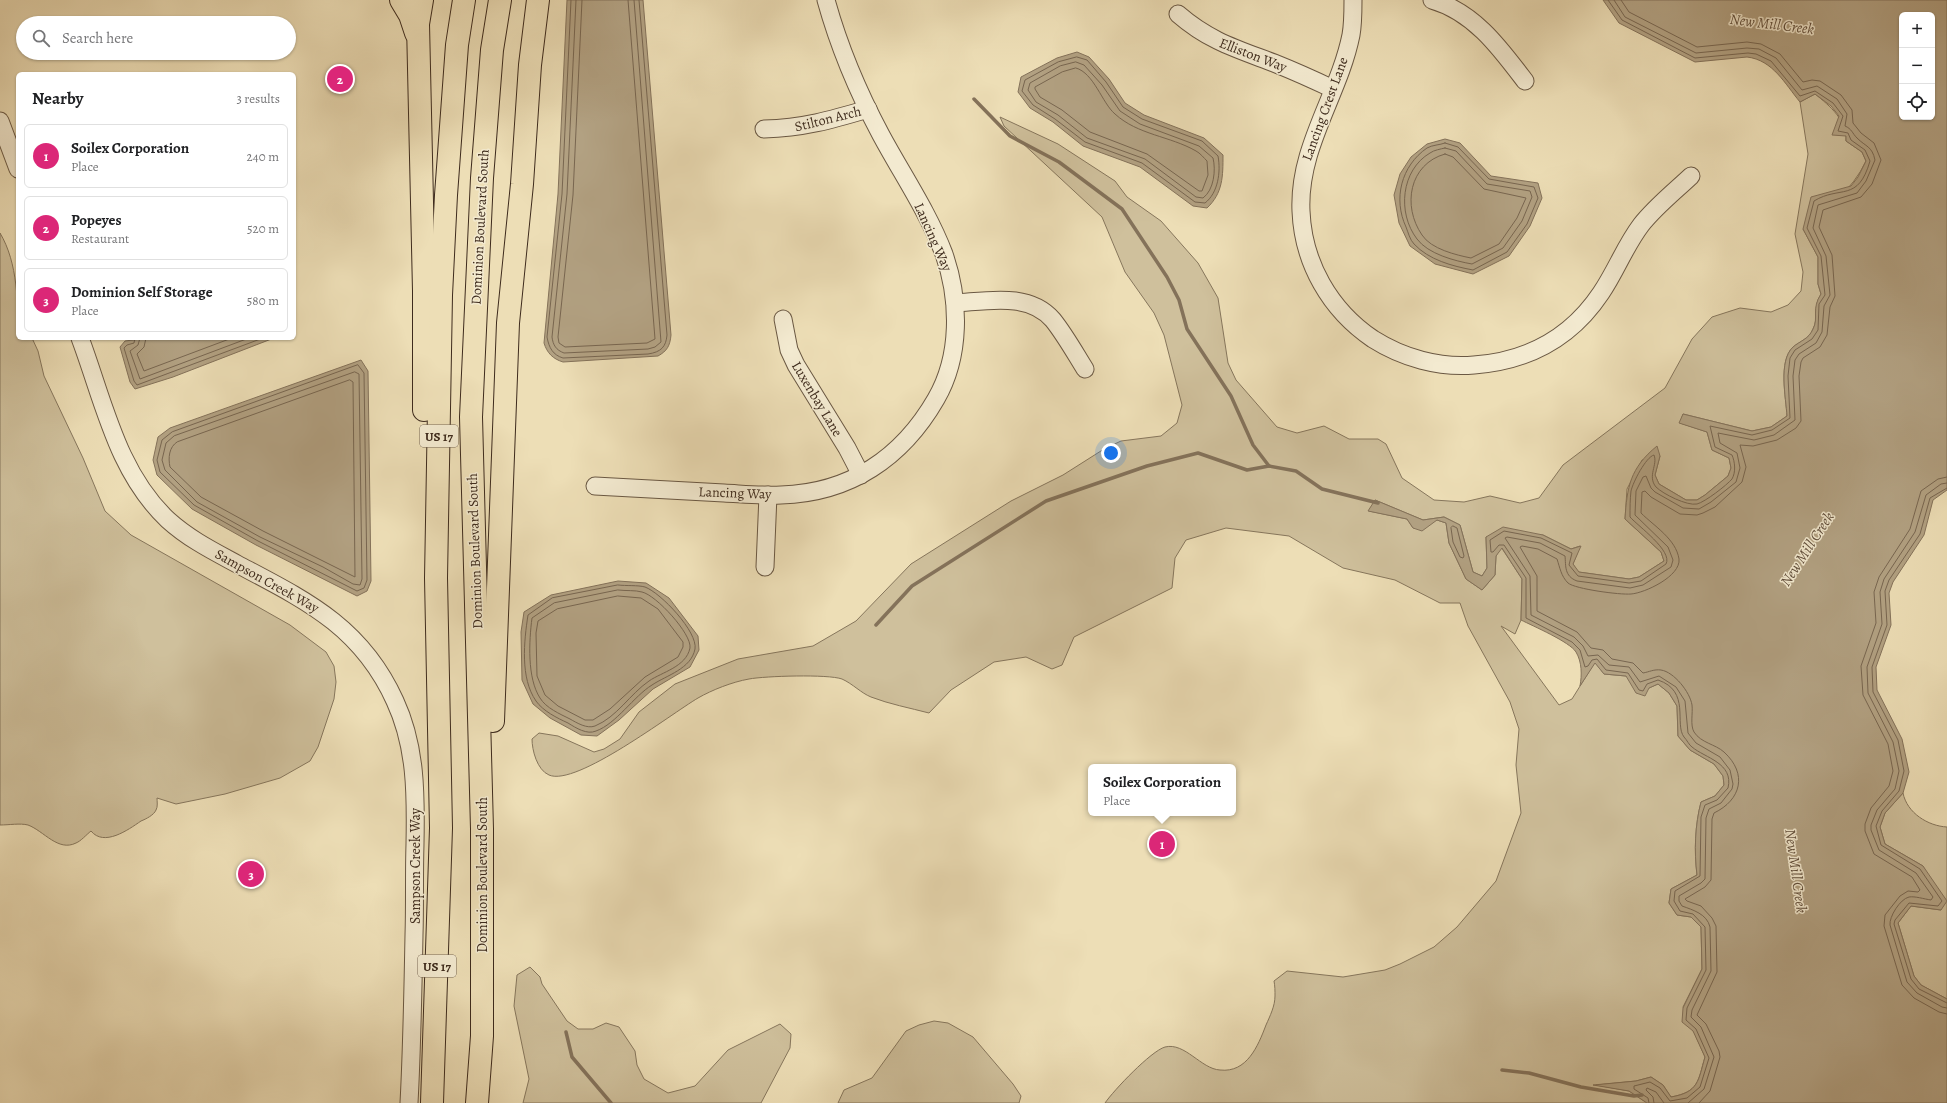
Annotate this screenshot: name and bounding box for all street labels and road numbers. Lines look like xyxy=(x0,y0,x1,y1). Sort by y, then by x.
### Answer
street label: Elliston Way xyxy=(1216,33,1290,77)
street label: Lancing Crest Lane xyxy=(1297,54,1353,164)
street label: Stilton Arch xyxy=(793,101,864,136)
street label: Dominion Boulevard South xyxy=(466,148,494,305)
street label: Lancing Way xyxy=(909,200,957,275)
street label: Luxenbay Lane xyxy=(787,358,847,440)
road number: US 17 xyxy=(420,425,458,447)
street label: Dominion Boulevard South xyxy=(463,472,487,629)
street label: Lancing Way xyxy=(698,482,773,504)
street label: Sampson Creek Way xyxy=(212,545,323,618)
street label: Dominion Boulevard South xyxy=(473,797,492,953)
street label: Sampson Creek Way xyxy=(406,807,425,924)
road number: US 17 xyxy=(418,955,456,977)

